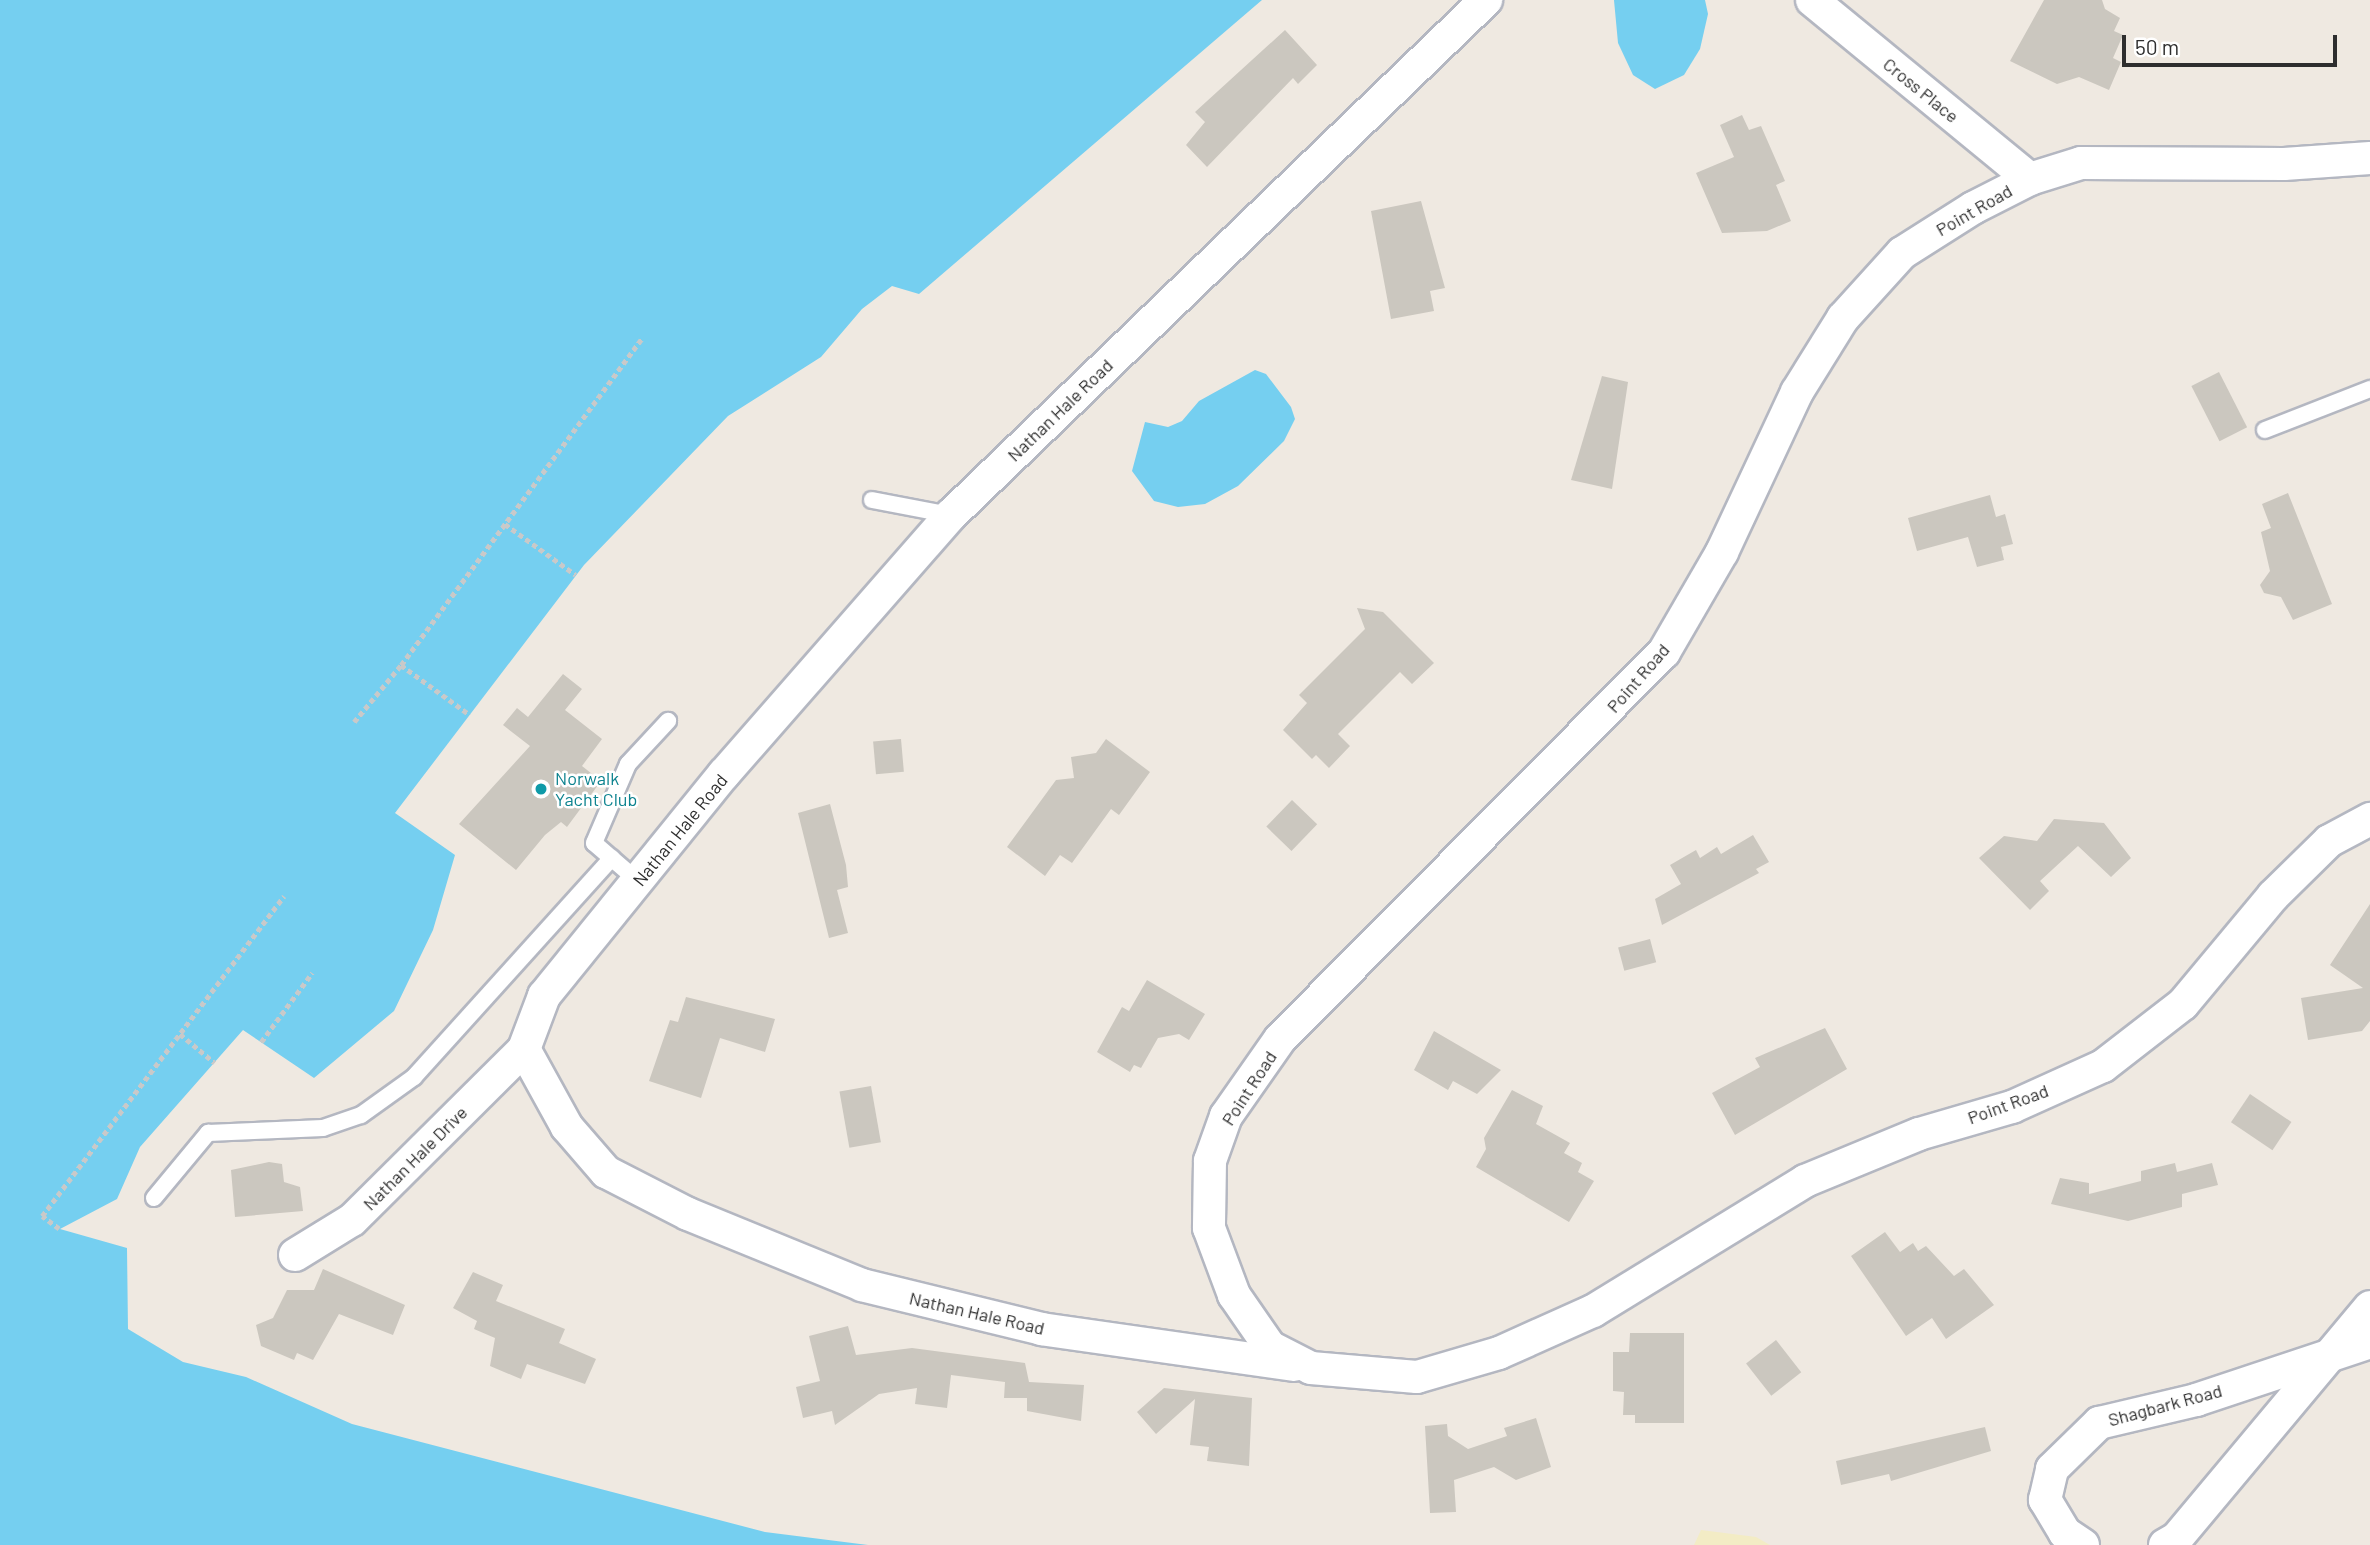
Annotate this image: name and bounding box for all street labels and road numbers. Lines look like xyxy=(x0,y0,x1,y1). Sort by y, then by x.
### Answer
street label: Cross Place xyxy=(1879,53,1963,127)
street label: Point Road xyxy=(1932,180,2016,240)
street label: Nathan Hale Road xyxy=(1003,354,1117,466)
street label: Point Road xyxy=(1602,639,1674,717)
street label: Nathan Hale Road xyxy=(628,770,732,890)
street label: Point Road xyxy=(1217,1047,1281,1129)
street label: Point Road xyxy=(1965,1079,2051,1129)
street label: Nathan Hale Drive xyxy=(358,1101,472,1215)
street label: Nathan Hale Road xyxy=(907,1287,1047,1339)
street label: Shagbark Road xyxy=(2106,1379,2224,1431)

